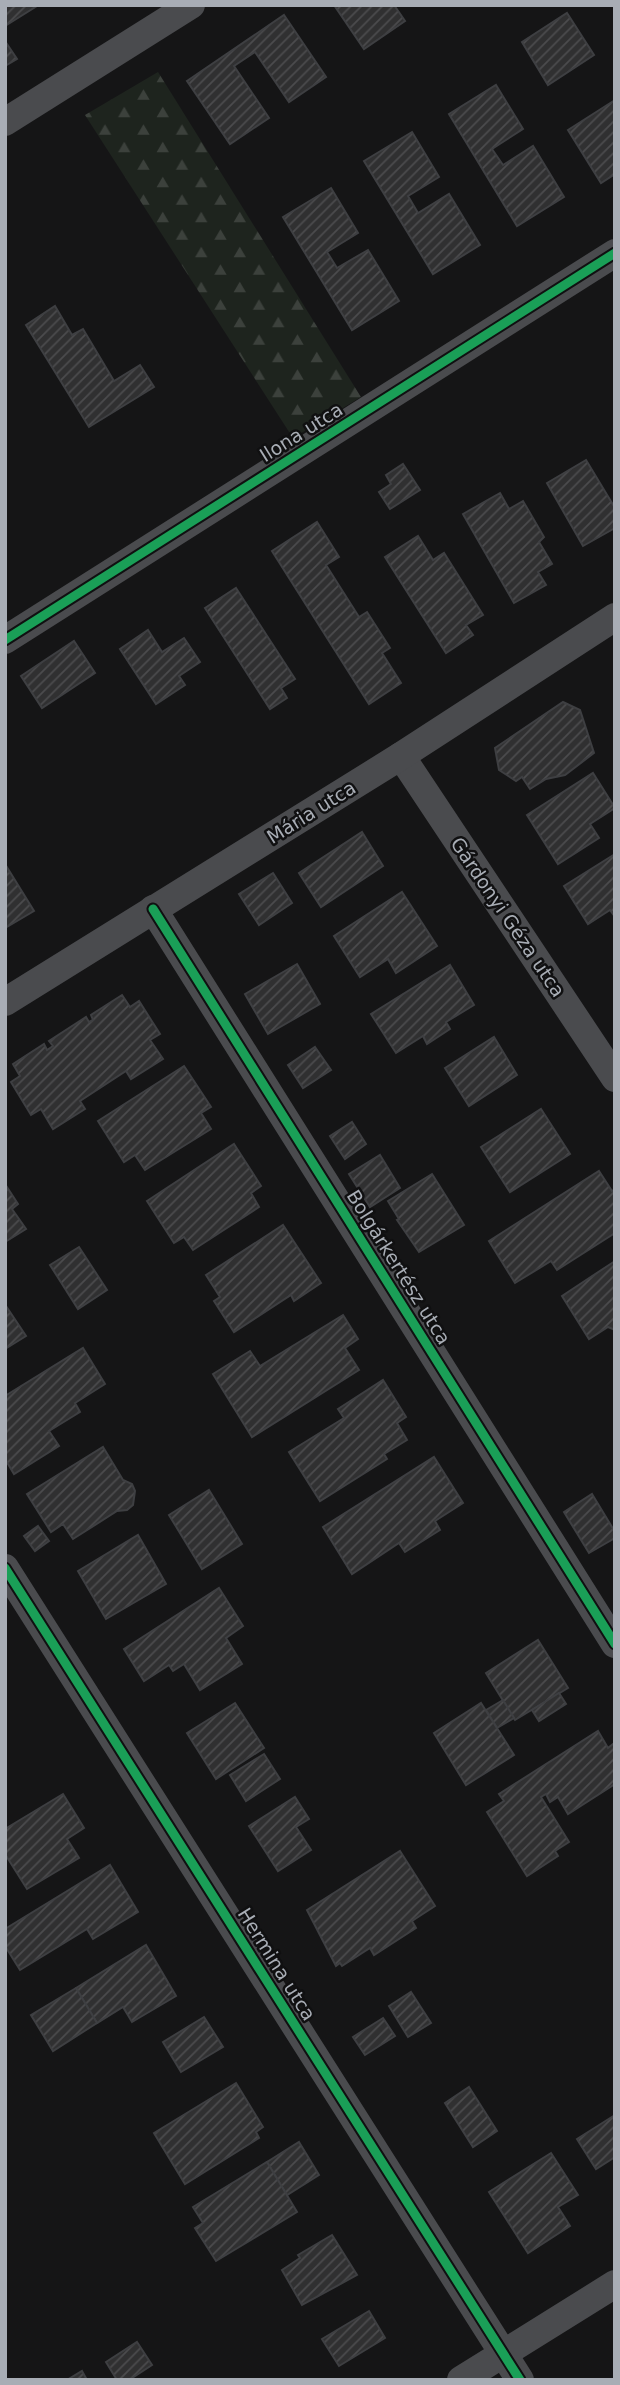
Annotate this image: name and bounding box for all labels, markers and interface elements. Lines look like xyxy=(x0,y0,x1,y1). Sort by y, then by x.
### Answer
street label: Ilona utca xyxy=(255,398,347,466)
street label: Mária utca xyxy=(263,776,359,848)
street label: Gárdonyi Géza utca xyxy=(446,833,570,1001)
street label: Bolgárkertész utca xyxy=(343,1186,455,1348)
street label: Hermina utca xyxy=(234,1904,320,2024)

